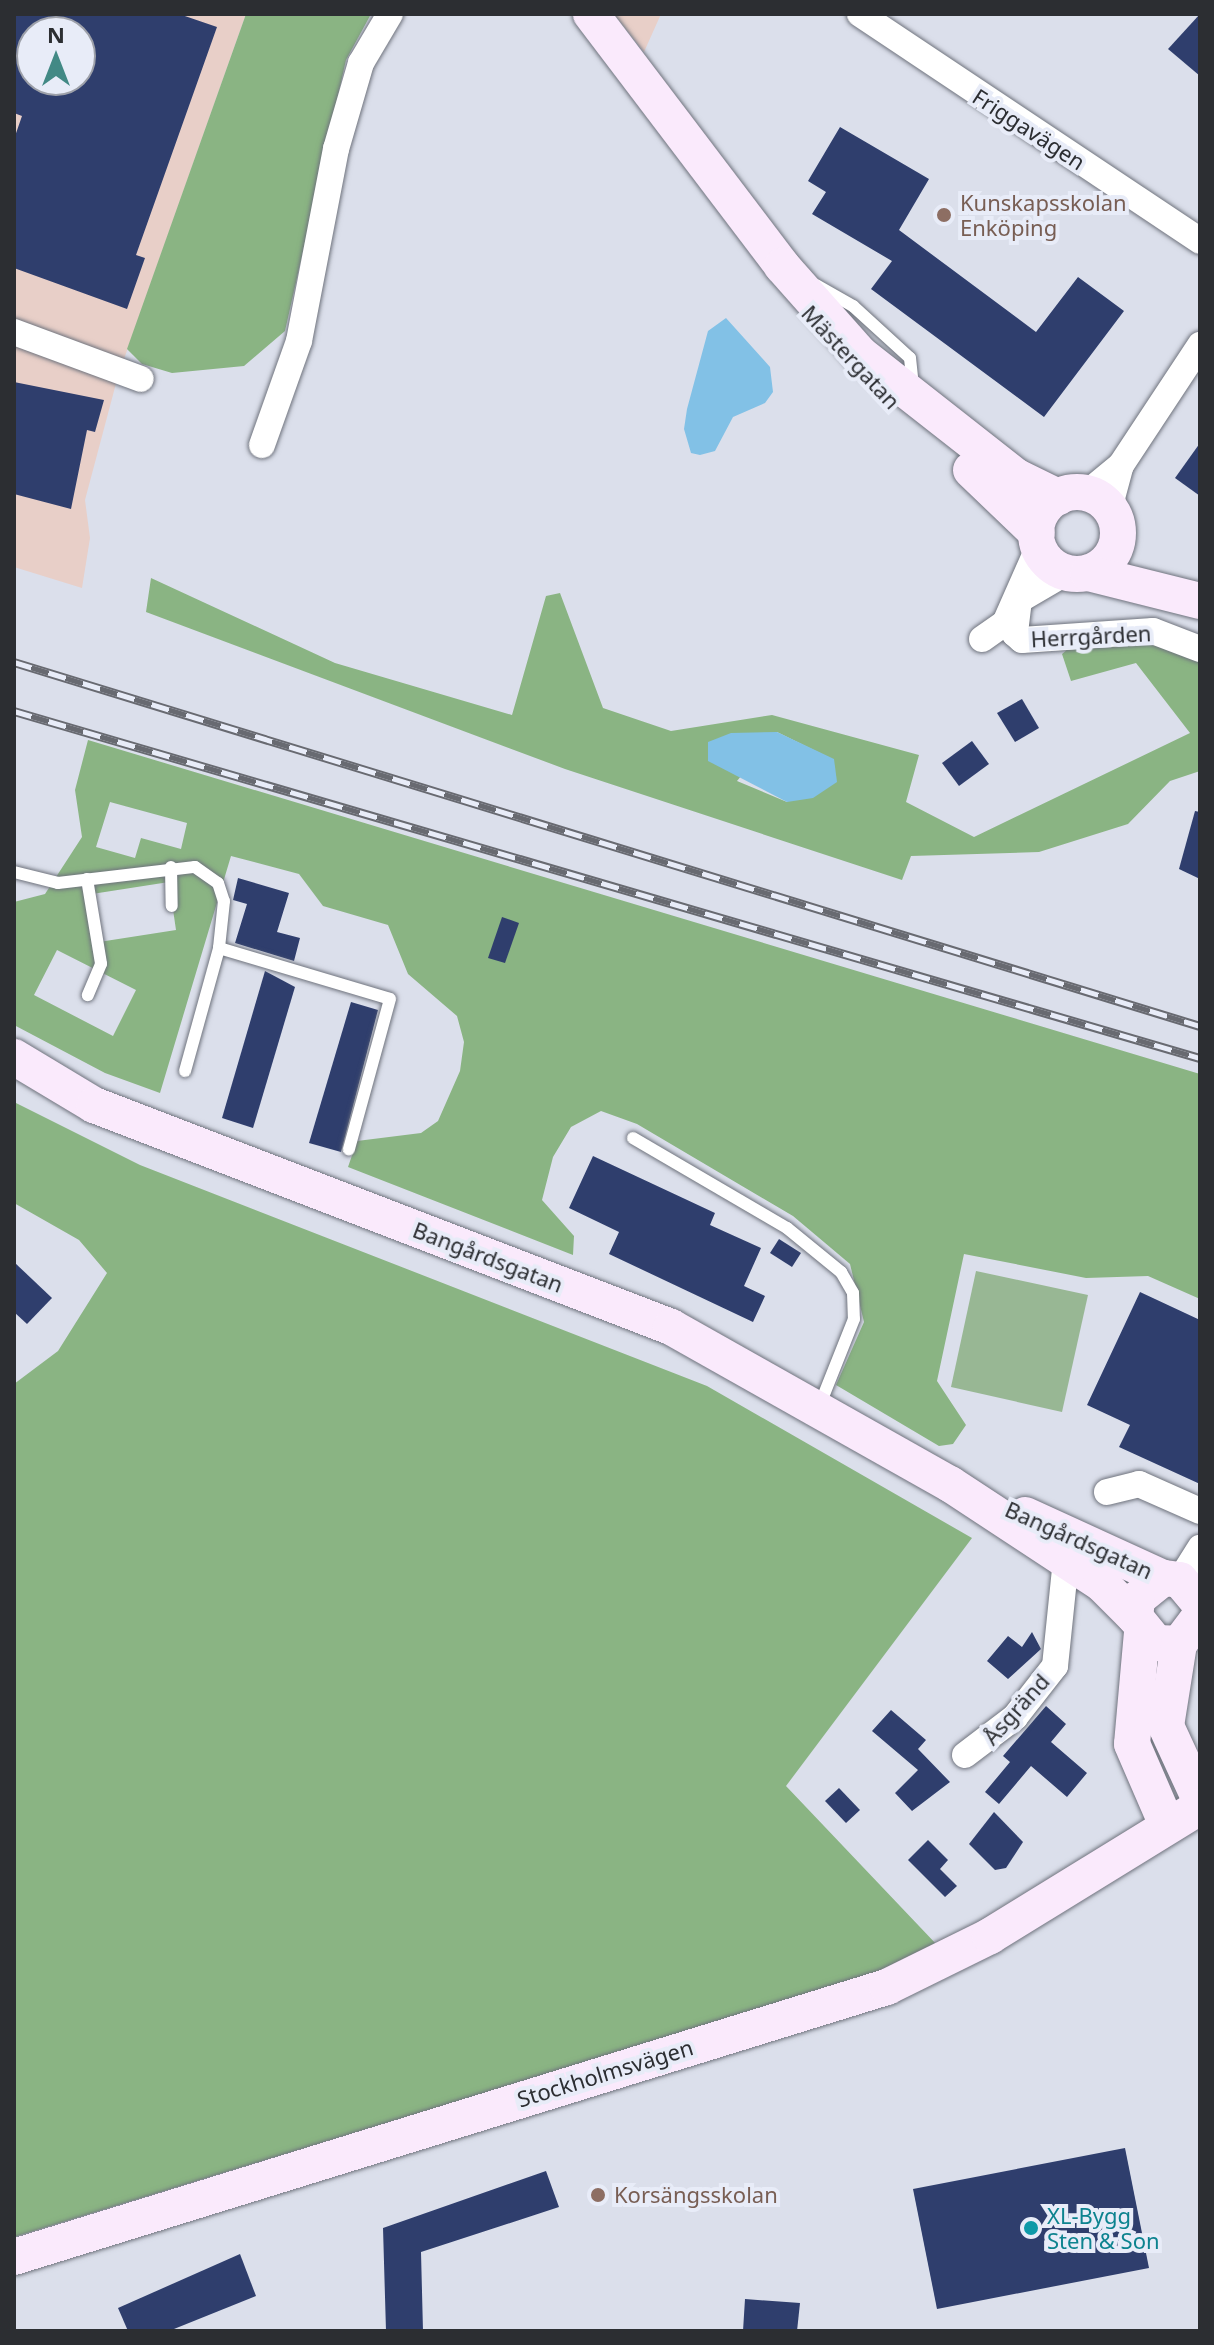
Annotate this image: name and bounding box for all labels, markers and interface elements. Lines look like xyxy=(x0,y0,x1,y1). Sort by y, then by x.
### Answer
north arrow xyxy=(16,16,96,96)
text: N xyxy=(47,19,65,49)
street label: Friggavägen xyxy=(968,83,1090,175)
place label: Kunskapsskolan Enköping xyxy=(960,189,1127,240)
marker: Kunskapsskolan Enköping xyxy=(935,206,953,224)
street label: Mästergatan xyxy=(796,300,906,414)
street label: Herrgården xyxy=(1030,620,1152,652)
street label: Bangårdsgatan xyxy=(409,1216,567,1298)
street label: Bangårdsgatan xyxy=(1001,1496,1157,1584)
street label: Åsgränd xyxy=(977,1668,1055,1750)
street label: Stockholmsvägen xyxy=(514,2034,696,2112)
place label: Korsängsskolan xyxy=(614,2182,778,2208)
marker: Korsängsskolan xyxy=(589,2186,607,2204)
place label: XL-Bygg Sten & Son xyxy=(1047,2202,1160,2254)
marker: XL-Bygg Sten & Son xyxy=(1022,2219,1040,2237)

